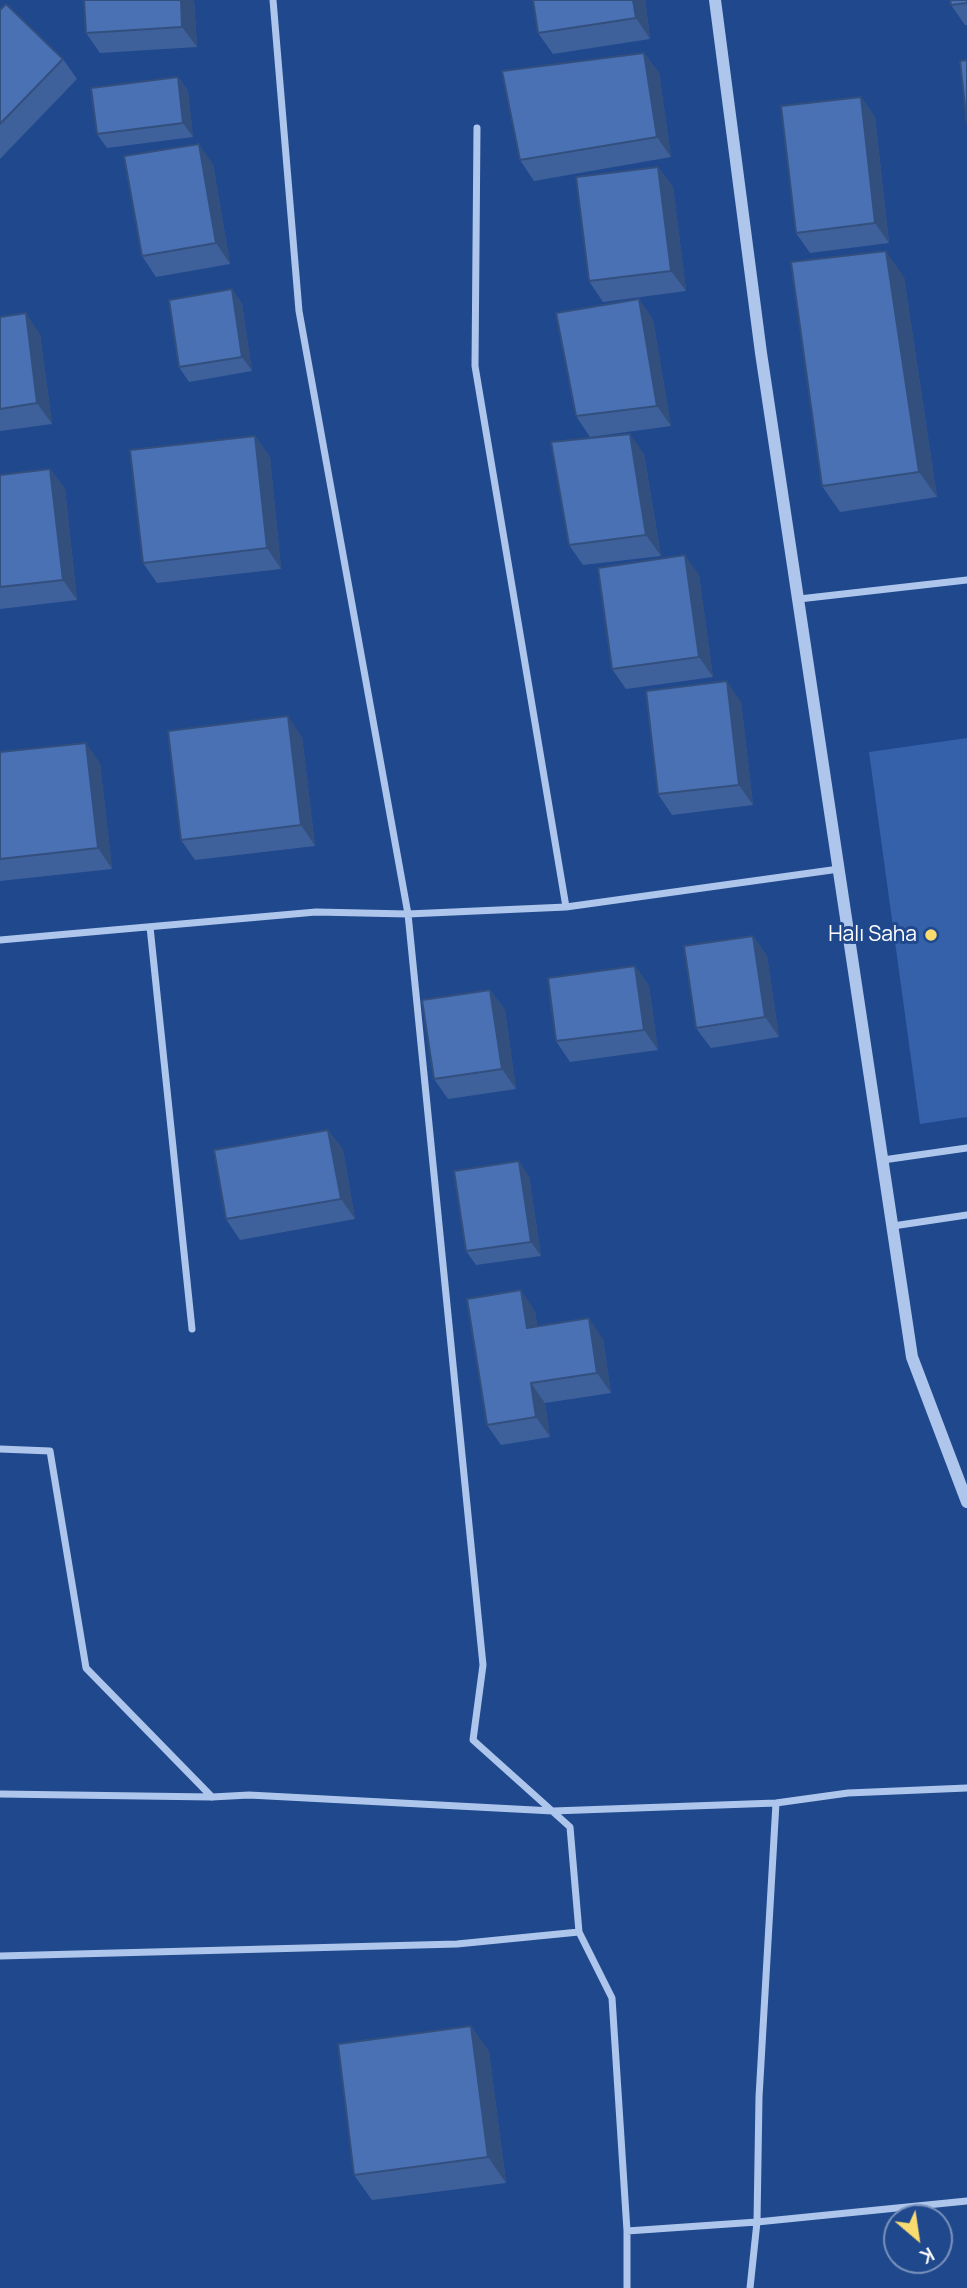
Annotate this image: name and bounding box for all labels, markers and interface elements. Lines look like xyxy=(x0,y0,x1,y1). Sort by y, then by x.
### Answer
place label: Halı Saha xyxy=(828,922,917,948)
marker: Halı Saha xyxy=(923,927,939,943)
north arrow xyxy=(883,2204,953,2274)
text: K xyxy=(916,2241,939,2270)

